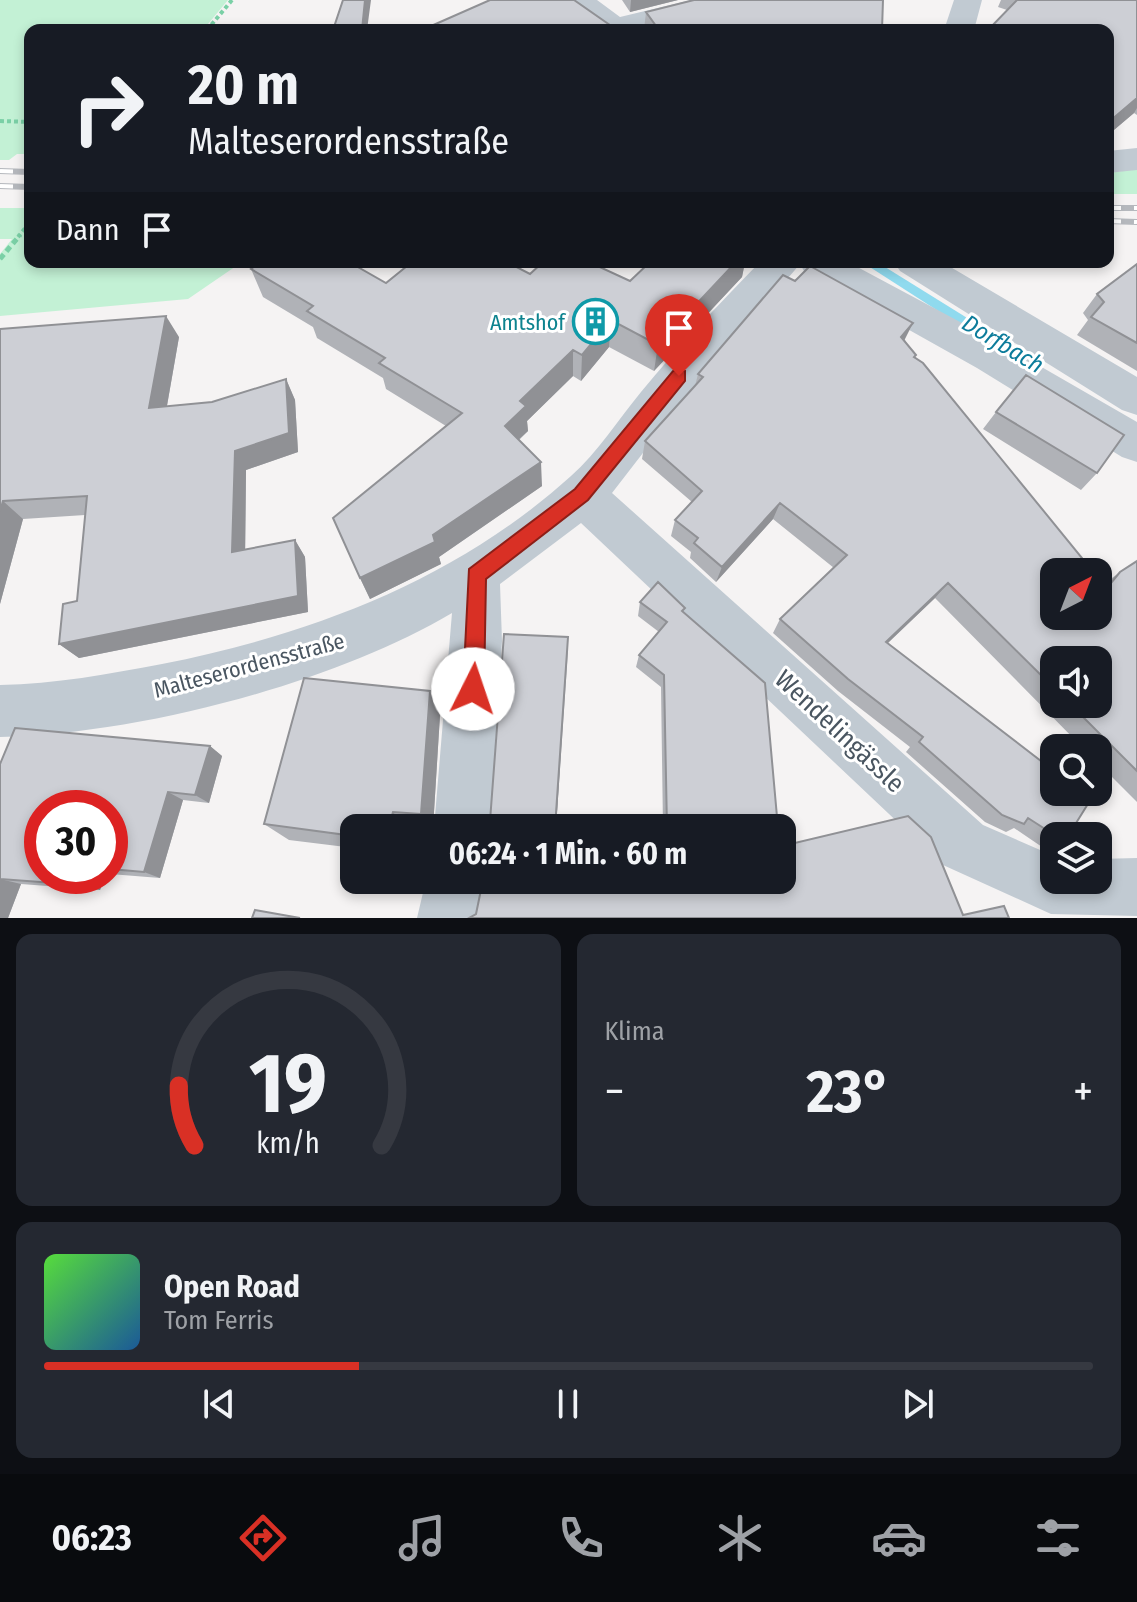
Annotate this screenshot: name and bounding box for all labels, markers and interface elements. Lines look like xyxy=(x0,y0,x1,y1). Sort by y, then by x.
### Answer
text: 20 m xyxy=(188,52,299,119)
icon: right xyxy=(56,56,160,160)
text: Malteserordensstraße xyxy=(188,120,509,164)
icon: arrive xyxy=(135,208,179,252)
text: Dann xyxy=(56,212,119,248)
pin xyxy=(645,294,713,376)
building icon: Amtshof xyxy=(572,298,620,346)
icon: arrive xyxy=(657,306,701,350)
place label: Amtshof xyxy=(490,309,566,336)
water label: Dorfbach xyxy=(957,309,1049,379)
north arrow xyxy=(1040,558,1112,630)
map controls xyxy=(1040,558,1112,894)
street label: Malteserordensstraße xyxy=(151,627,347,704)
button: sound xyxy=(1040,646,1112,718)
position arrow xyxy=(431,647,515,731)
street label: Wendelingässle xyxy=(769,664,911,799)
button: search xyxy=(1040,734,1112,806)
speed limit sign: 30 xyxy=(24,790,128,894)
button: layers xyxy=(1040,822,1112,894)
text: 06:24 · 1 Min. · 60 m xyxy=(449,836,687,872)
text: Klima xyxy=(605,1016,664,1047)
text: 19 xyxy=(249,1034,327,1134)
text: 23° xyxy=(807,1056,891,1128)
text: − xyxy=(605,1065,624,1118)
text: + xyxy=(1073,1065,1093,1118)
text: km/h xyxy=(256,1126,320,1161)
text: Open Road xyxy=(164,1269,300,1305)
text: Tom Ferris xyxy=(164,1305,274,1336)
icon: previous xyxy=(197,1382,241,1426)
icon: pause xyxy=(546,1382,590,1426)
icon: next xyxy=(896,1382,940,1426)
icon: directions xyxy=(235,1510,291,1566)
icon: music xyxy=(394,1510,450,1566)
icon: phone xyxy=(553,1510,609,1566)
icon: climate xyxy=(712,1510,768,1566)
icon: car xyxy=(871,1510,927,1566)
icon: filters xyxy=(1030,1510,1086,1566)
text: 06:23 xyxy=(51,1516,132,1560)

